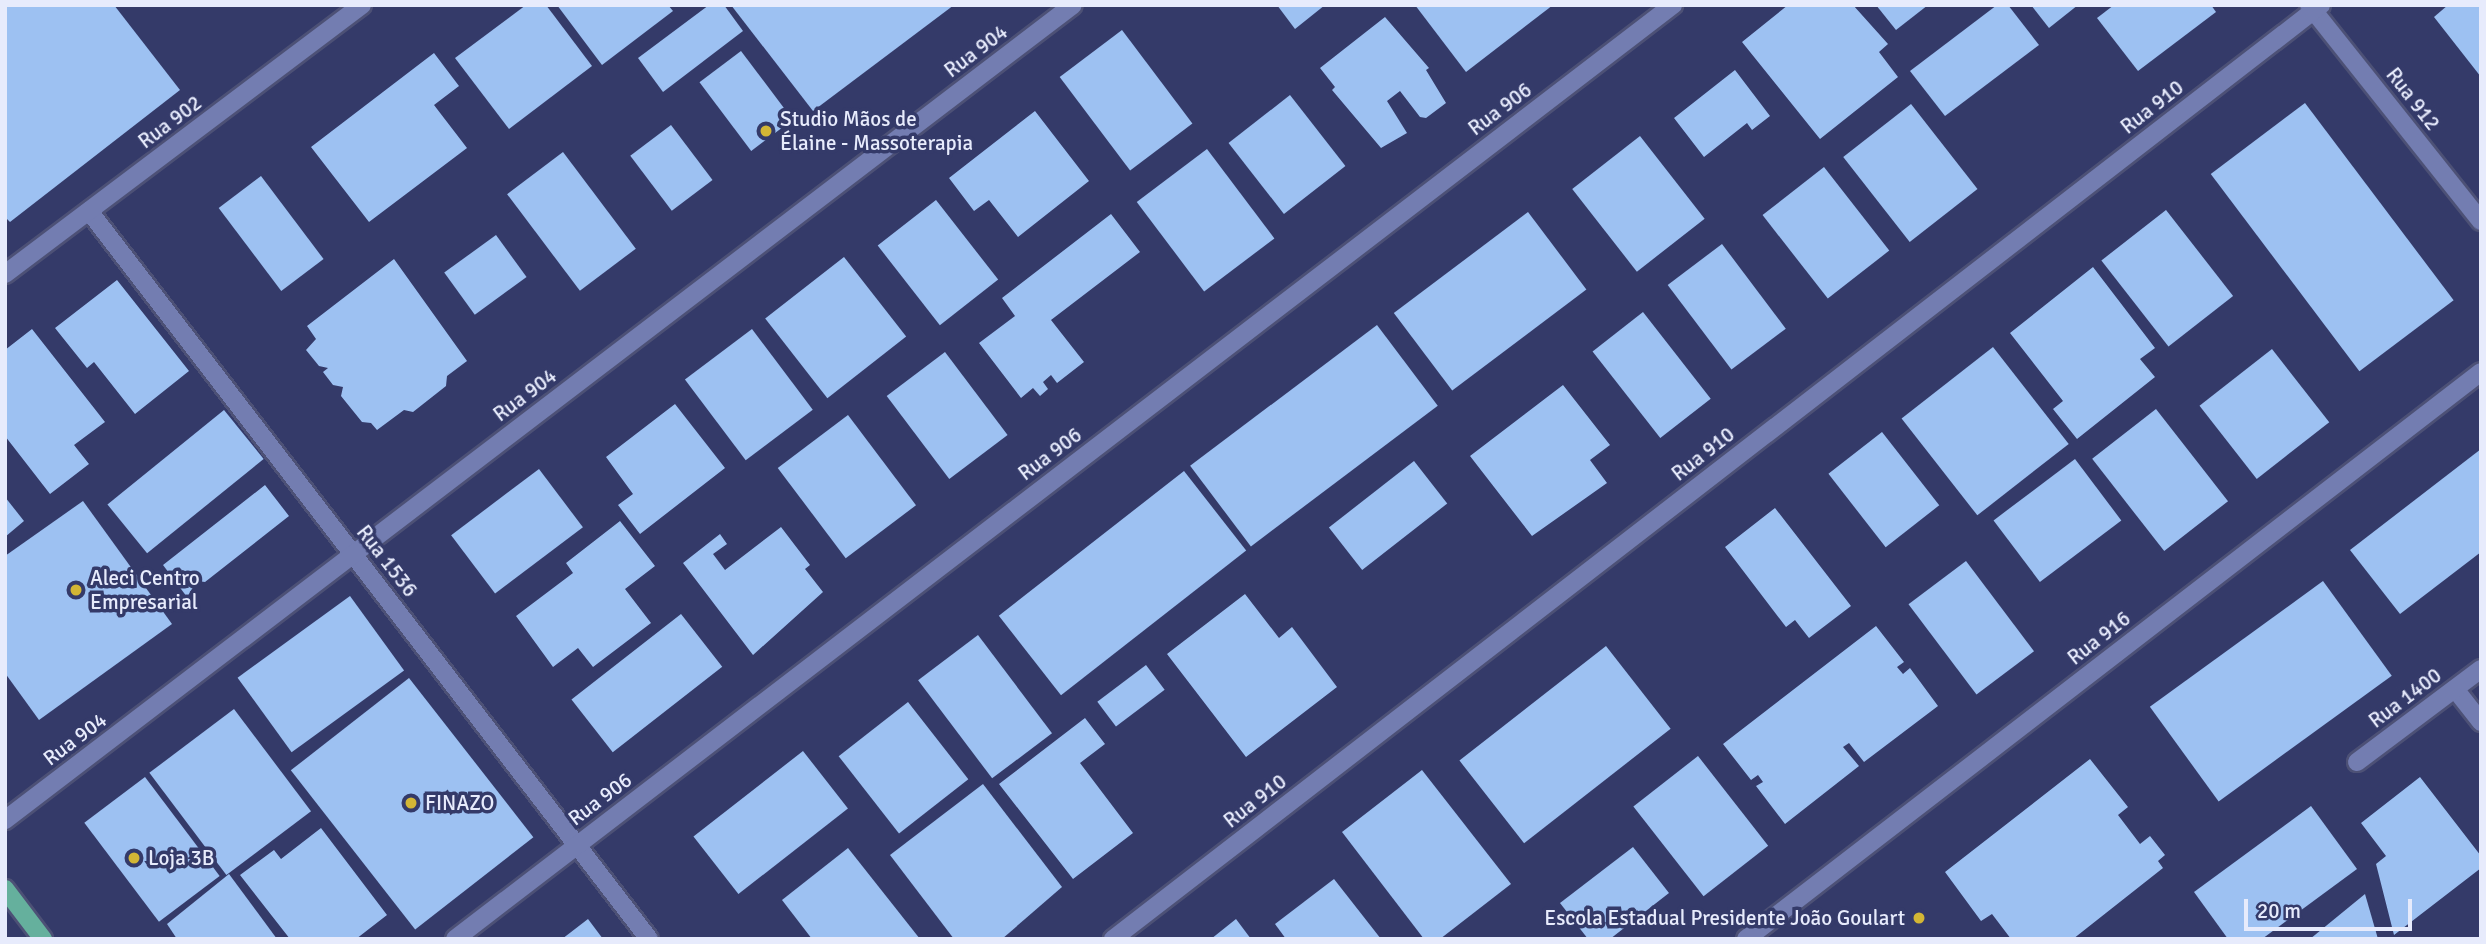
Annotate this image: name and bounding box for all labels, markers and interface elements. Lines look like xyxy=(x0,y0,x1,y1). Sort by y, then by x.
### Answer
street label: Rua 904 xyxy=(939,19,1013,83)
street label: Rua 912 xyxy=(2381,63,2445,135)
street label: Rua 910 xyxy=(2116,75,2188,139)
street label: Rua 906 xyxy=(1463,77,1537,141)
street label: Rua 902 xyxy=(133,90,207,154)
place label: Studio Mãos de Élaine - Massoterapia xyxy=(780,106,973,156)
marker: Studio Mãos de Élaine - Massoterapia xyxy=(758,123,774,139)
street label: Rua 904 xyxy=(488,363,562,427)
street label: Rua 906 xyxy=(1013,422,1087,486)
street label: Rua 910 xyxy=(1667,422,1739,486)
street label: Rua 1536 xyxy=(351,520,423,602)
place label: Aleci Centro Empresarial xyxy=(90,565,200,615)
marker: Aleci Centro Empresarial xyxy=(68,582,84,598)
street label: Rua 916 xyxy=(2063,606,2135,670)
street label: Rua 1400 xyxy=(2364,663,2446,733)
street label: Rua 904 xyxy=(38,707,112,771)
street label: Rua 906 xyxy=(563,767,637,831)
street label: Rua 910 xyxy=(1219,769,1291,833)
place label: FINAZO xyxy=(425,790,494,816)
marker: FINAZO xyxy=(403,795,419,811)
place label: Loja 3B xyxy=(148,845,214,871)
marker: Loja 3B xyxy=(126,850,142,866)
scale bar xyxy=(2248,884,2416,928)
text: 20 m xyxy=(2257,898,2301,924)
place label: Escola Estadual Presidente João Goulart xyxy=(1544,905,1905,931)
marker: Escola Estadual Presidente João Goulart xyxy=(1911,910,1927,926)

